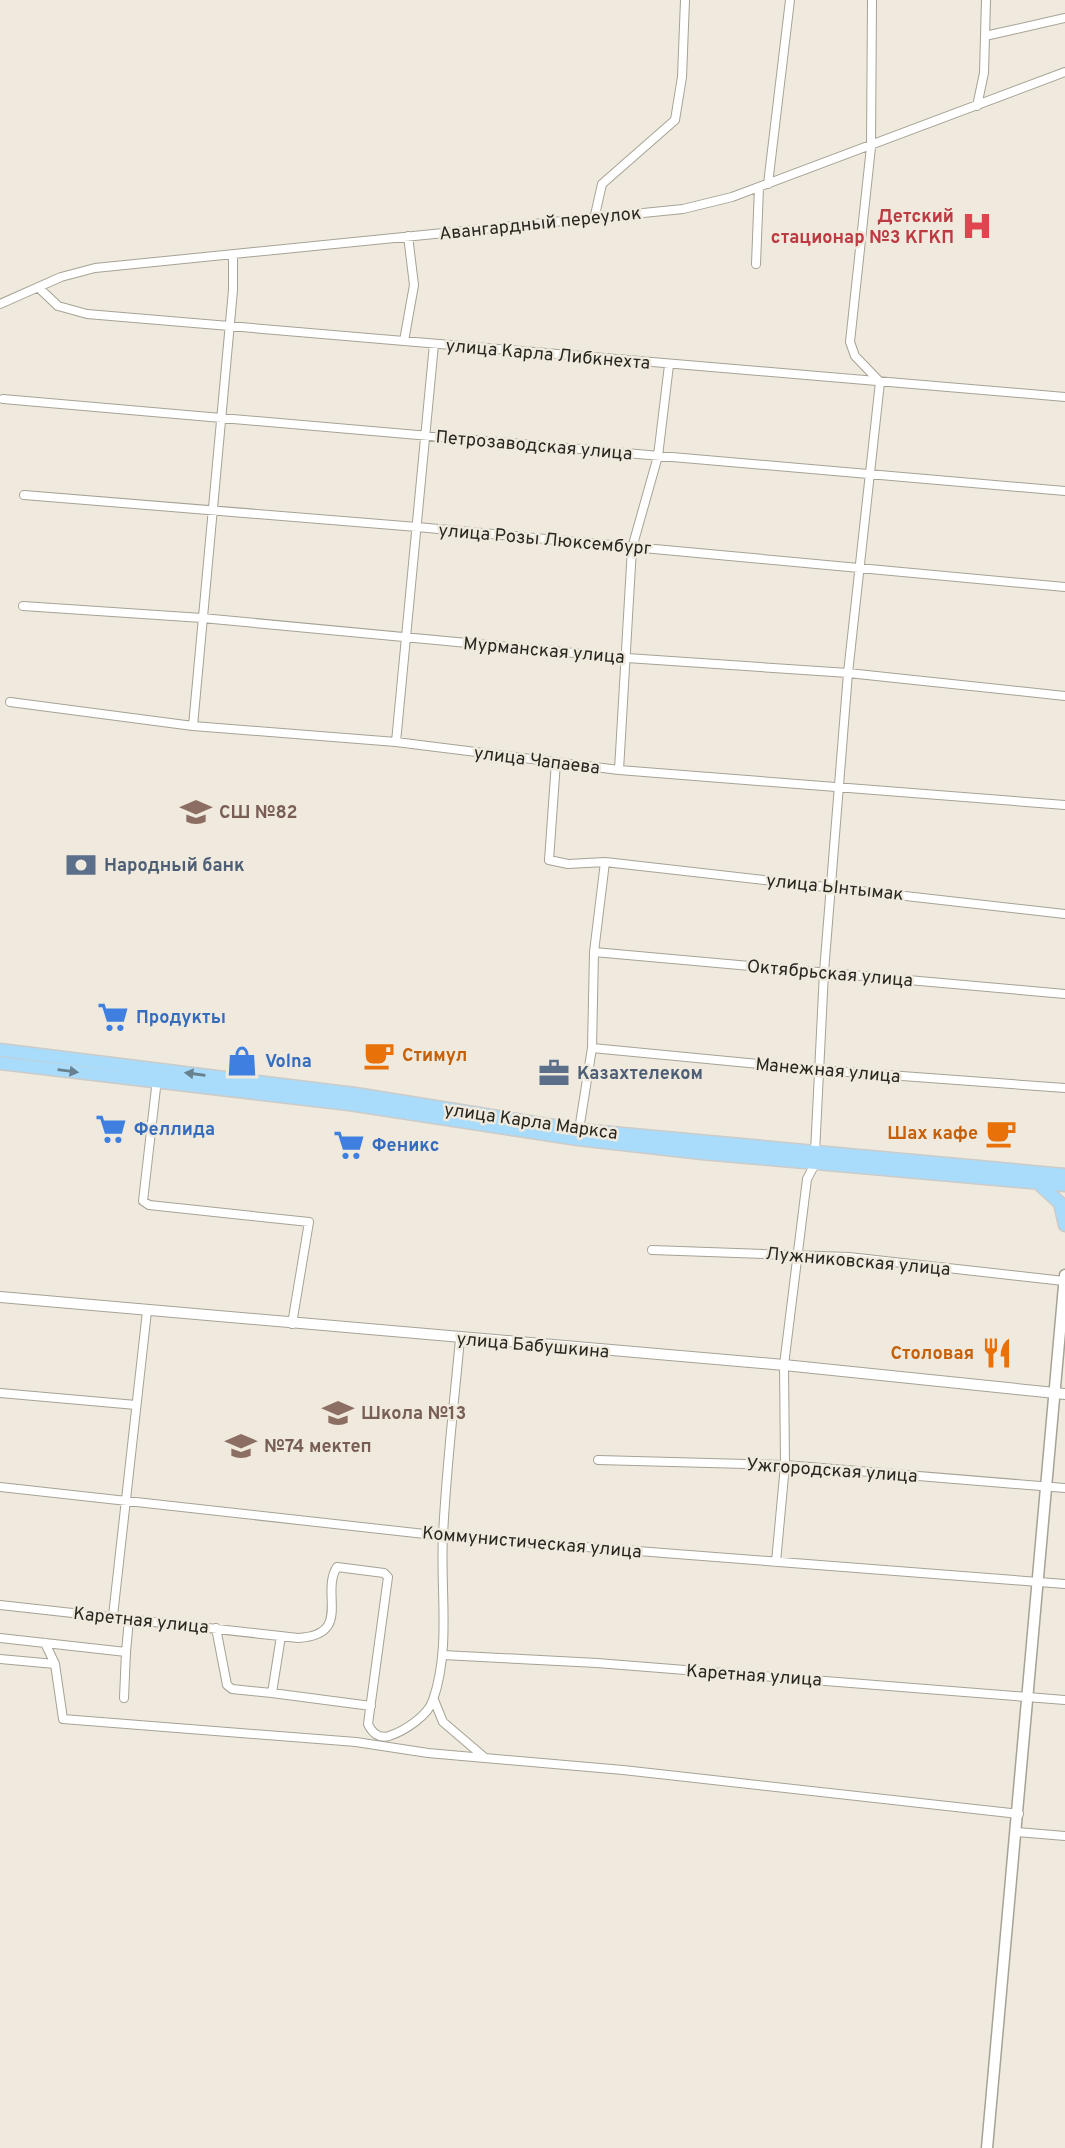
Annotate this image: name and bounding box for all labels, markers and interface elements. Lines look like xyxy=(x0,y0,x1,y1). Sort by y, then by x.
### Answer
street label: Авангардный переулок xyxy=(438,202,642,247)
place label: Детский стационар №3 КГКП xyxy=(771,206,954,250)
hospital icon: Детский стационар №3 КГКП xyxy=(960,209,994,243)
street label: улица Карла Либкнехта xyxy=(445,335,651,376)
street label: Петрозаводская улица xyxy=(435,426,633,467)
street label: улица Розы Люксембург xyxy=(437,520,653,561)
street label: Мурманская улица xyxy=(462,633,626,670)
street label: улица Чапаева xyxy=(472,742,601,781)
school or university icon: СШ №82 xyxy=(179,795,213,829)
place label: СШ №82 xyxy=(219,802,298,825)
bank icon: Народный банк xyxy=(64,848,98,882)
place label: Народный банк xyxy=(104,855,245,878)
street label: улица Ынтымак xyxy=(765,870,905,907)
street label: Октябрьская улица xyxy=(746,956,914,993)
supermarket icon: Продукты xyxy=(96,1000,130,1034)
place label: Продукты xyxy=(136,1007,226,1030)
cafe icon: Стимул xyxy=(362,1038,396,1072)
shop icon: Volna xyxy=(225,1044,259,1078)
place label: Стимул xyxy=(402,1045,467,1068)
place label: Volna xyxy=(265,1051,312,1074)
street label: Манежная улица xyxy=(754,1054,901,1089)
office icon: Казахтелеком xyxy=(537,1056,571,1090)
place label: Казахтелеком xyxy=(577,1063,703,1086)
one-way arrow xyxy=(57,1065,79,1076)
one-way arrow xyxy=(183,1068,205,1079)
street label: улица Карла Маркса xyxy=(443,1099,619,1146)
supermarket icon: Феллида xyxy=(94,1112,128,1146)
cafe icon: Шах кафе xyxy=(984,1116,1018,1150)
place label: Феллида xyxy=(134,1119,215,1142)
place label: Шах кафе xyxy=(887,1123,978,1146)
supermarket icon: Феникс xyxy=(332,1128,366,1162)
place label: Феникс xyxy=(372,1135,439,1158)
street label: Лужниковская улица xyxy=(764,1243,951,1282)
street label: улица Бабушкина xyxy=(456,1328,610,1365)
restaurant icon: Столовая xyxy=(980,1336,1014,1370)
place label: Столовая xyxy=(890,1343,974,1366)
school or university icon: Школа №13 xyxy=(321,1396,355,1430)
place label: Школа №13 xyxy=(361,1403,466,1426)
school or university icon: №74 мектеп xyxy=(224,1429,258,1463)
place label: №74 мектеп xyxy=(264,1436,372,1459)
street label: Ужгородская улица xyxy=(746,1454,918,1489)
street label: Коммунистическая улица xyxy=(421,1522,643,1565)
street label: Каретная улица xyxy=(72,1603,210,1640)
street label: Каретная улица xyxy=(685,1660,823,1693)

